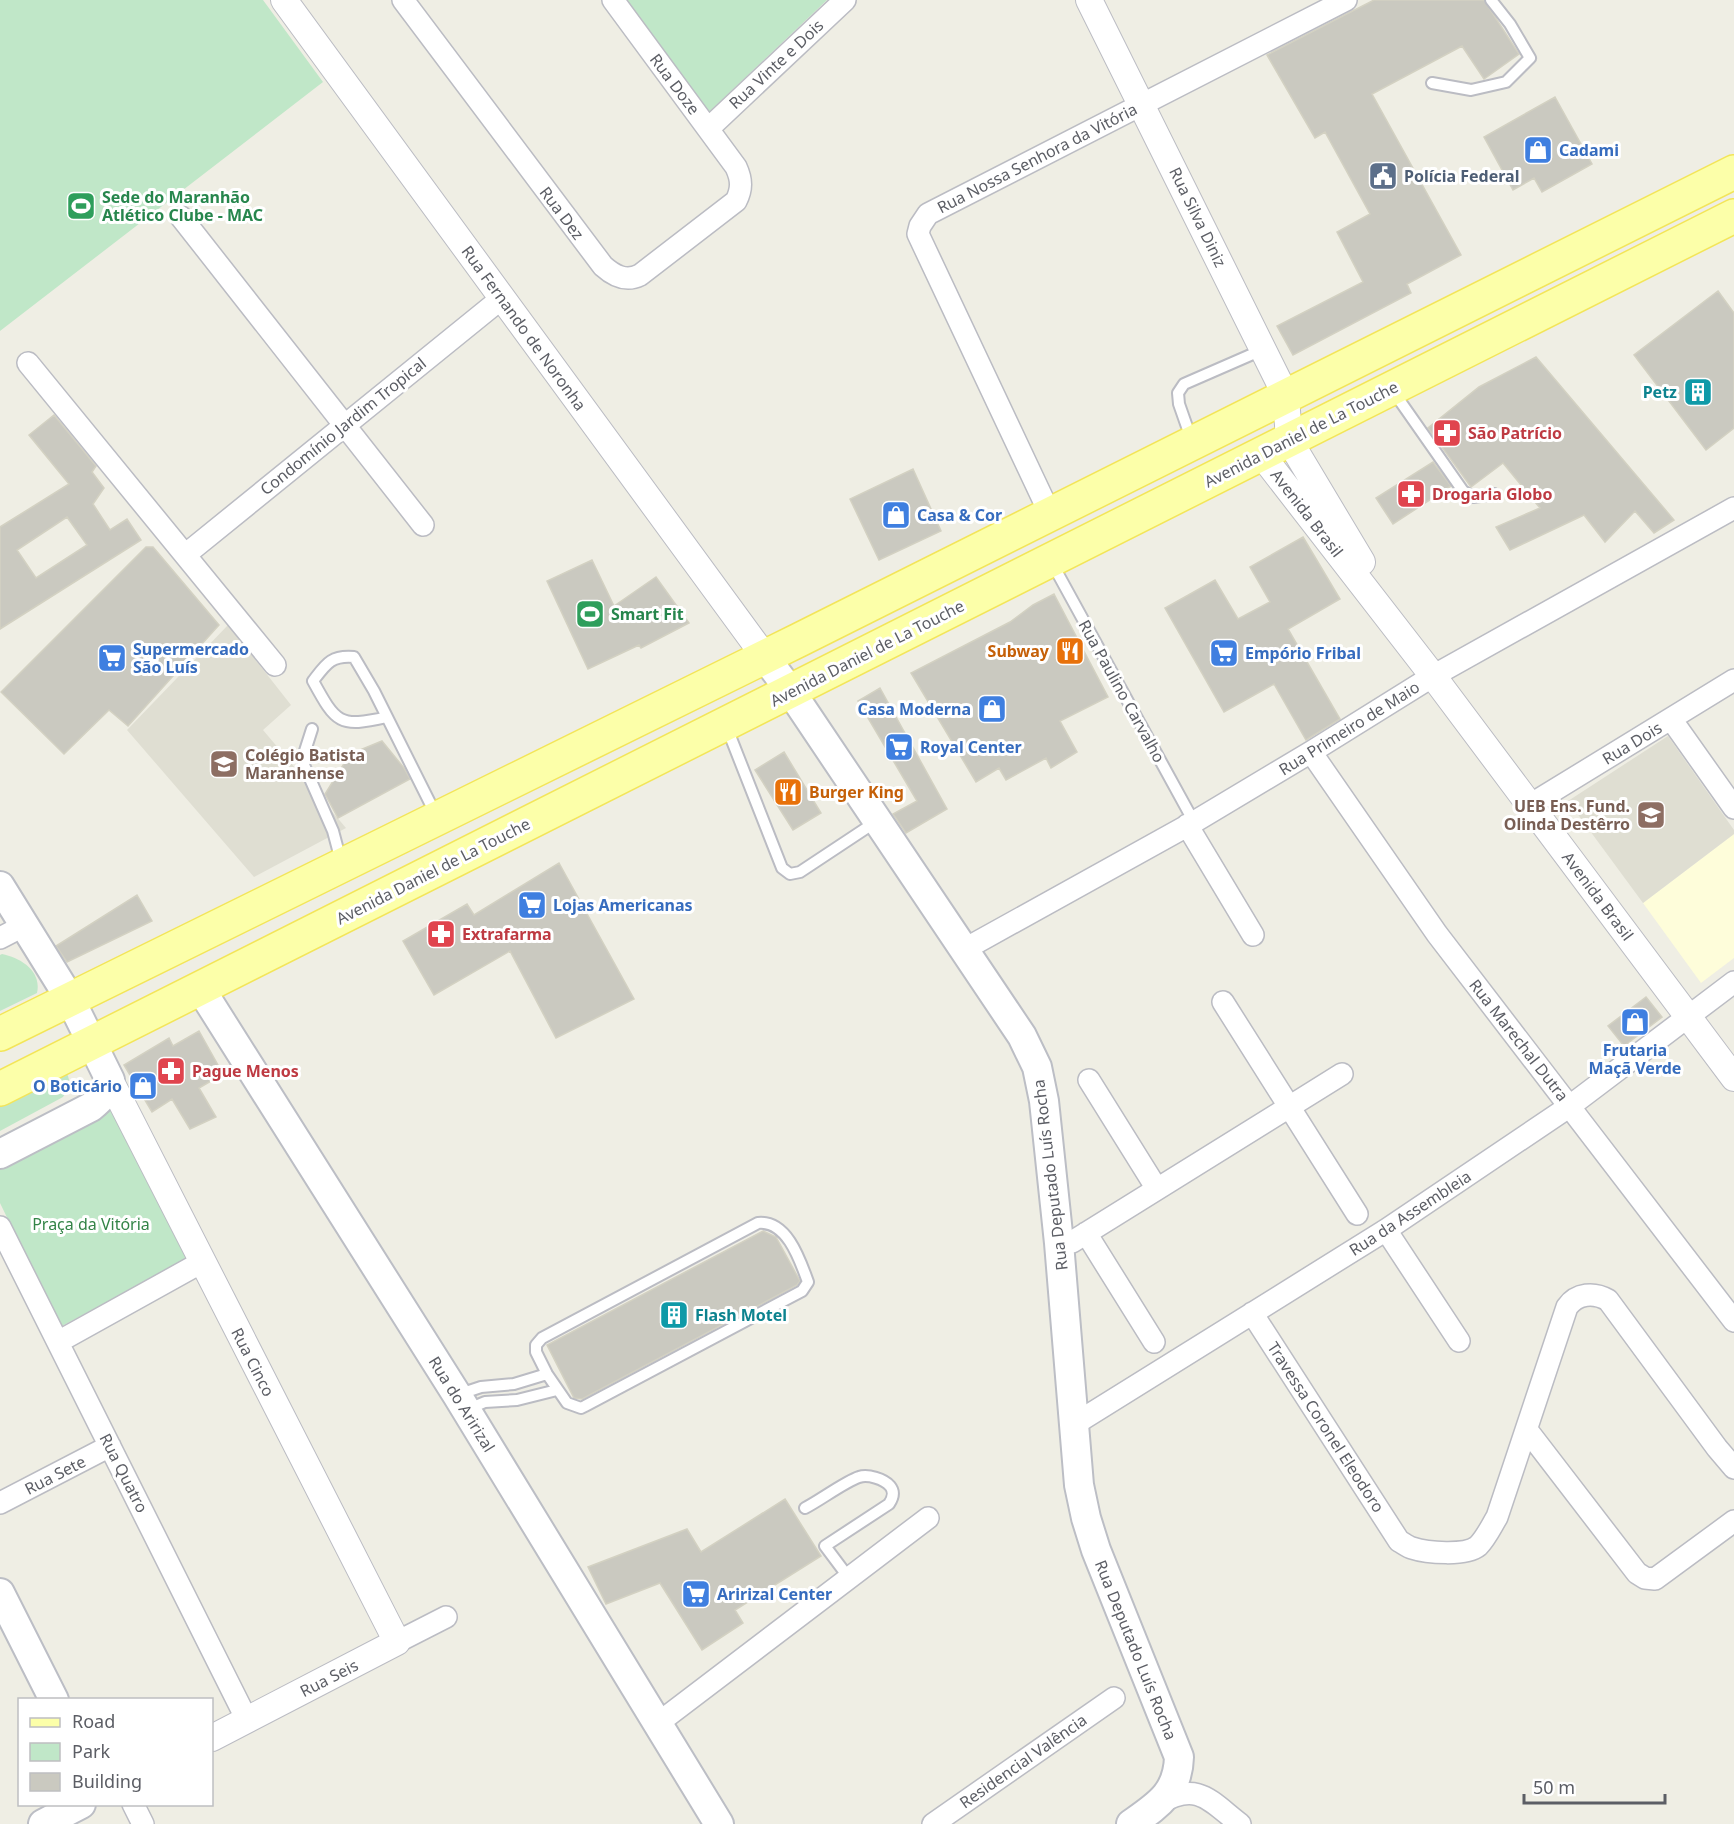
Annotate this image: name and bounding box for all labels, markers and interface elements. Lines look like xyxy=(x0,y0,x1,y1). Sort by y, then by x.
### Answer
street label: Rua Vinte e Dois xyxy=(724,14,828,114)
street label: Rua Doze xyxy=(645,49,705,119)
street label: Rua Nossa Senhora da Vitória xyxy=(933,98,1141,218)
shop icon: Cadami xyxy=(1522,134,1554,166)
place label: Cadami xyxy=(1559,139,1619,161)
public building icon: Polícia Federal xyxy=(1367,160,1399,192)
street label: Rua Silva Diniz xyxy=(1164,163,1232,271)
place label: Polícia Federal xyxy=(1404,165,1519,187)
street label: Rua Dez xyxy=(535,182,589,244)
place label: Sede do Maranhão Atlético Clube - MAC xyxy=(102,186,263,226)
sports icon: Sede do Maranhão Atlético Clube - MAC xyxy=(65,190,97,222)
street label: Rua Fernando de Noronha xyxy=(457,241,591,415)
street label: Condomínio Jardim Tropical xyxy=(255,352,431,500)
street label: Avenida Daniel de La Touche xyxy=(1200,375,1402,493)
building icon: Petz xyxy=(1682,376,1714,408)
place label: Petz xyxy=(1643,381,1677,403)
pharmacy icon: São Patrício xyxy=(1431,417,1463,449)
place label: São Patrício xyxy=(1468,422,1562,444)
street label: Avenida Brasil xyxy=(1266,464,1348,562)
pharmacy icon: Drogaria Globo xyxy=(1395,478,1427,510)
place label: Drogaria Globo xyxy=(1432,483,1552,505)
shop icon: Casa & Cor xyxy=(880,499,912,531)
place label: Casa & Cor xyxy=(917,504,1002,526)
street label: Avenida Daniel de La Touche xyxy=(766,594,968,712)
sports icon: Smart Fit xyxy=(574,598,606,630)
place label: Smart Fit xyxy=(611,603,684,625)
street label: Rua Paulino Carvalho xyxy=(1074,616,1170,766)
restaurant icon: Subway xyxy=(1054,635,1086,667)
supermarket icon: Empório Fribal xyxy=(1208,637,1240,669)
place label: Supermercado São Luís xyxy=(133,638,249,678)
place label: Subway xyxy=(988,640,1050,662)
supermarket icon: Supermercado São Luís xyxy=(96,642,128,674)
place label: Empório Fribal xyxy=(1245,642,1361,664)
street label: Rua Primeiro de Maio xyxy=(1274,676,1424,780)
shop icon: Casa Moderna xyxy=(976,693,1008,725)
place label: Casa Moderna xyxy=(857,698,971,720)
street label: Rua Dois xyxy=(1598,717,1666,769)
supermarket icon: Royal Center xyxy=(883,731,915,763)
place label: Royal Center xyxy=(920,736,1022,758)
place label: Colégio Batista Maranhense xyxy=(245,744,365,784)
school or university icon: Colégio Batista Maranhense xyxy=(208,748,240,780)
restaurant icon: Burger King xyxy=(772,776,804,808)
place label: Burger King xyxy=(809,781,904,803)
place label: UEB Ens. Fund. Olinda Destêrro xyxy=(1504,795,1630,835)
school or university icon: UEB Ens. Fund. Olinda Destêrro xyxy=(1635,799,1667,831)
street label: Avenida Daniel de La Touche xyxy=(332,812,534,930)
street label: Avenida Brasil xyxy=(1557,847,1639,945)
supermarket icon: Lojas Americanas xyxy=(516,889,548,921)
place label: Lojas Americanas xyxy=(553,894,693,916)
pharmacy icon: Extrafarma xyxy=(425,918,457,950)
place label: Extrafarma xyxy=(462,923,552,945)
street label: Rua Marechal Dutra xyxy=(1464,974,1574,1106)
shop icon: Frutaria Maçã Verde xyxy=(1619,1006,1651,1038)
place label: Frutaria Maçã Verde xyxy=(1589,1039,1681,1079)
pharmacy icon: Pague Menos xyxy=(155,1055,187,1087)
place label: Pague Menos xyxy=(192,1060,299,1082)
shop icon: O Boticário xyxy=(127,1070,159,1102)
place label: O Boticário xyxy=(33,1075,122,1097)
street label: Rua Deputado Luís Rocha xyxy=(1027,1078,1073,1272)
street label: Rua da Assembleia xyxy=(1345,1165,1475,1261)
park label: Praça da Vitória xyxy=(32,1213,150,1235)
building icon: Flash Motel xyxy=(658,1299,690,1331)
place label: Flash Motel xyxy=(695,1304,787,1326)
street label: Rua Cinco xyxy=(226,1324,280,1400)
street label: Travessa Coronel Eleodoro xyxy=(1263,1337,1389,1517)
street label: Rua do Aririzal xyxy=(424,1352,500,1456)
street label: Rua Quatro xyxy=(95,1430,153,1516)
street label: Rua Sete xyxy=(21,1450,89,1500)
street label: Rua Deputado Luís Rocha xyxy=(1090,1557,1182,1743)
supermarket icon: Aririzal Center xyxy=(680,1578,712,1610)
place label: Aririzal Center xyxy=(717,1583,832,1605)
street label: Rua Seis xyxy=(296,1654,362,1702)
legend xyxy=(18,1698,213,1806)
text: Road xyxy=(72,1709,115,1733)
street label: Residencial Valência xyxy=(955,1709,1091,1813)
text: Park xyxy=(72,1739,110,1763)
scale bar xyxy=(1524,1767,1665,1805)
text: Building xyxy=(72,1769,142,1793)
text: 50 m xyxy=(1533,1775,1575,1799)

